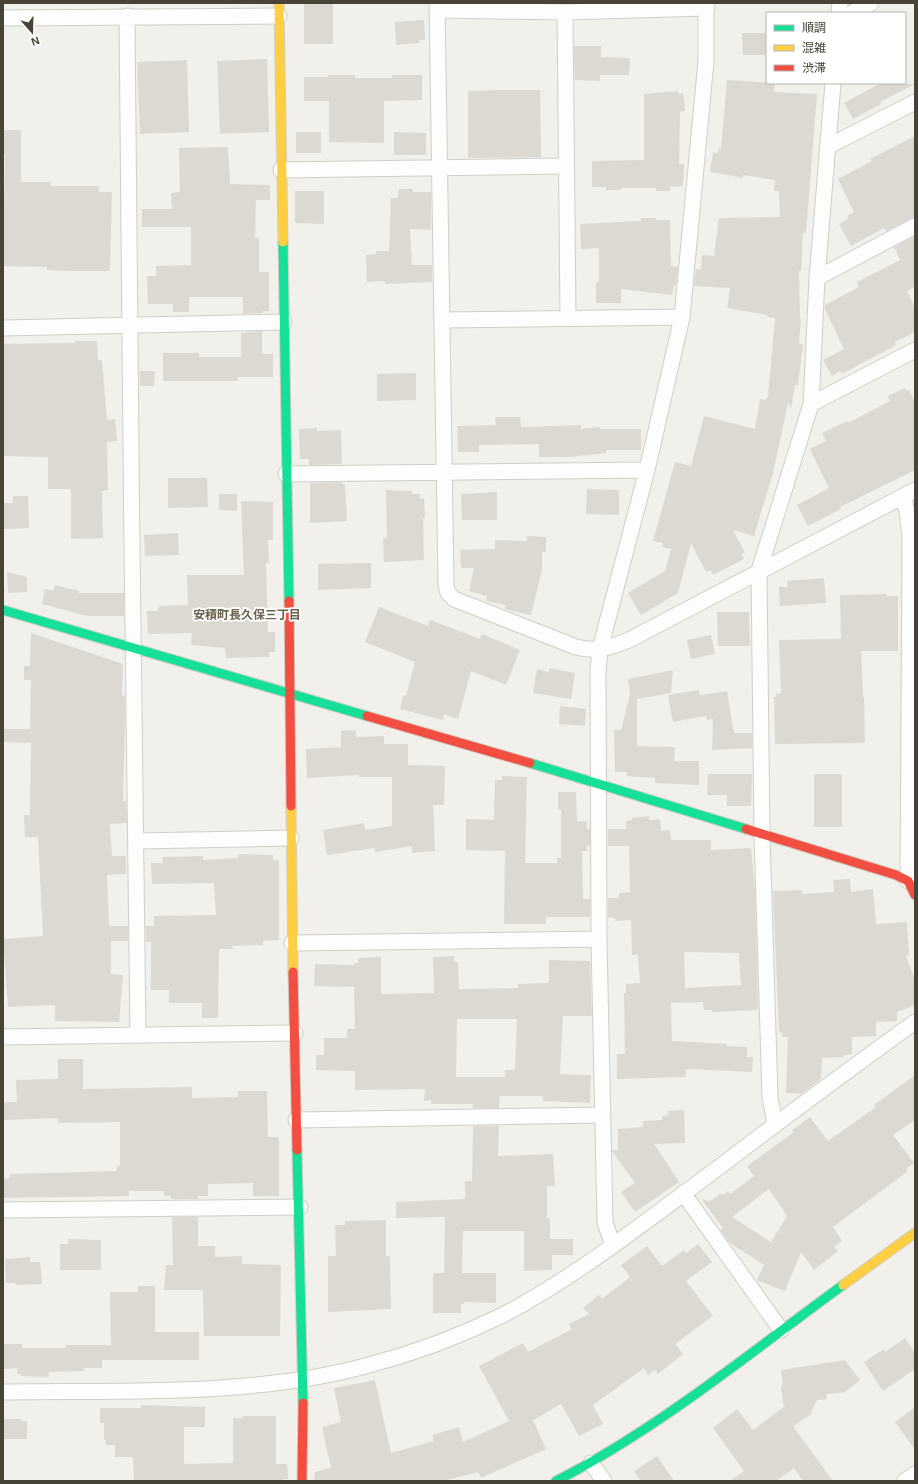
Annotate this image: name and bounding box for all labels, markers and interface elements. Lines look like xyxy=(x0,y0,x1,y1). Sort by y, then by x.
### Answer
north arrow xyxy=(12,12,52,52)
legend xyxy=(766,12,906,84)
text: 順調 xyxy=(802,21,826,35)
text: N xyxy=(30,34,41,48)
text: 混雑 xyxy=(802,41,826,55)
text: 渋滞 xyxy=(802,61,826,75)
district label: 安積町長久保三丁目 xyxy=(193,608,301,622)

